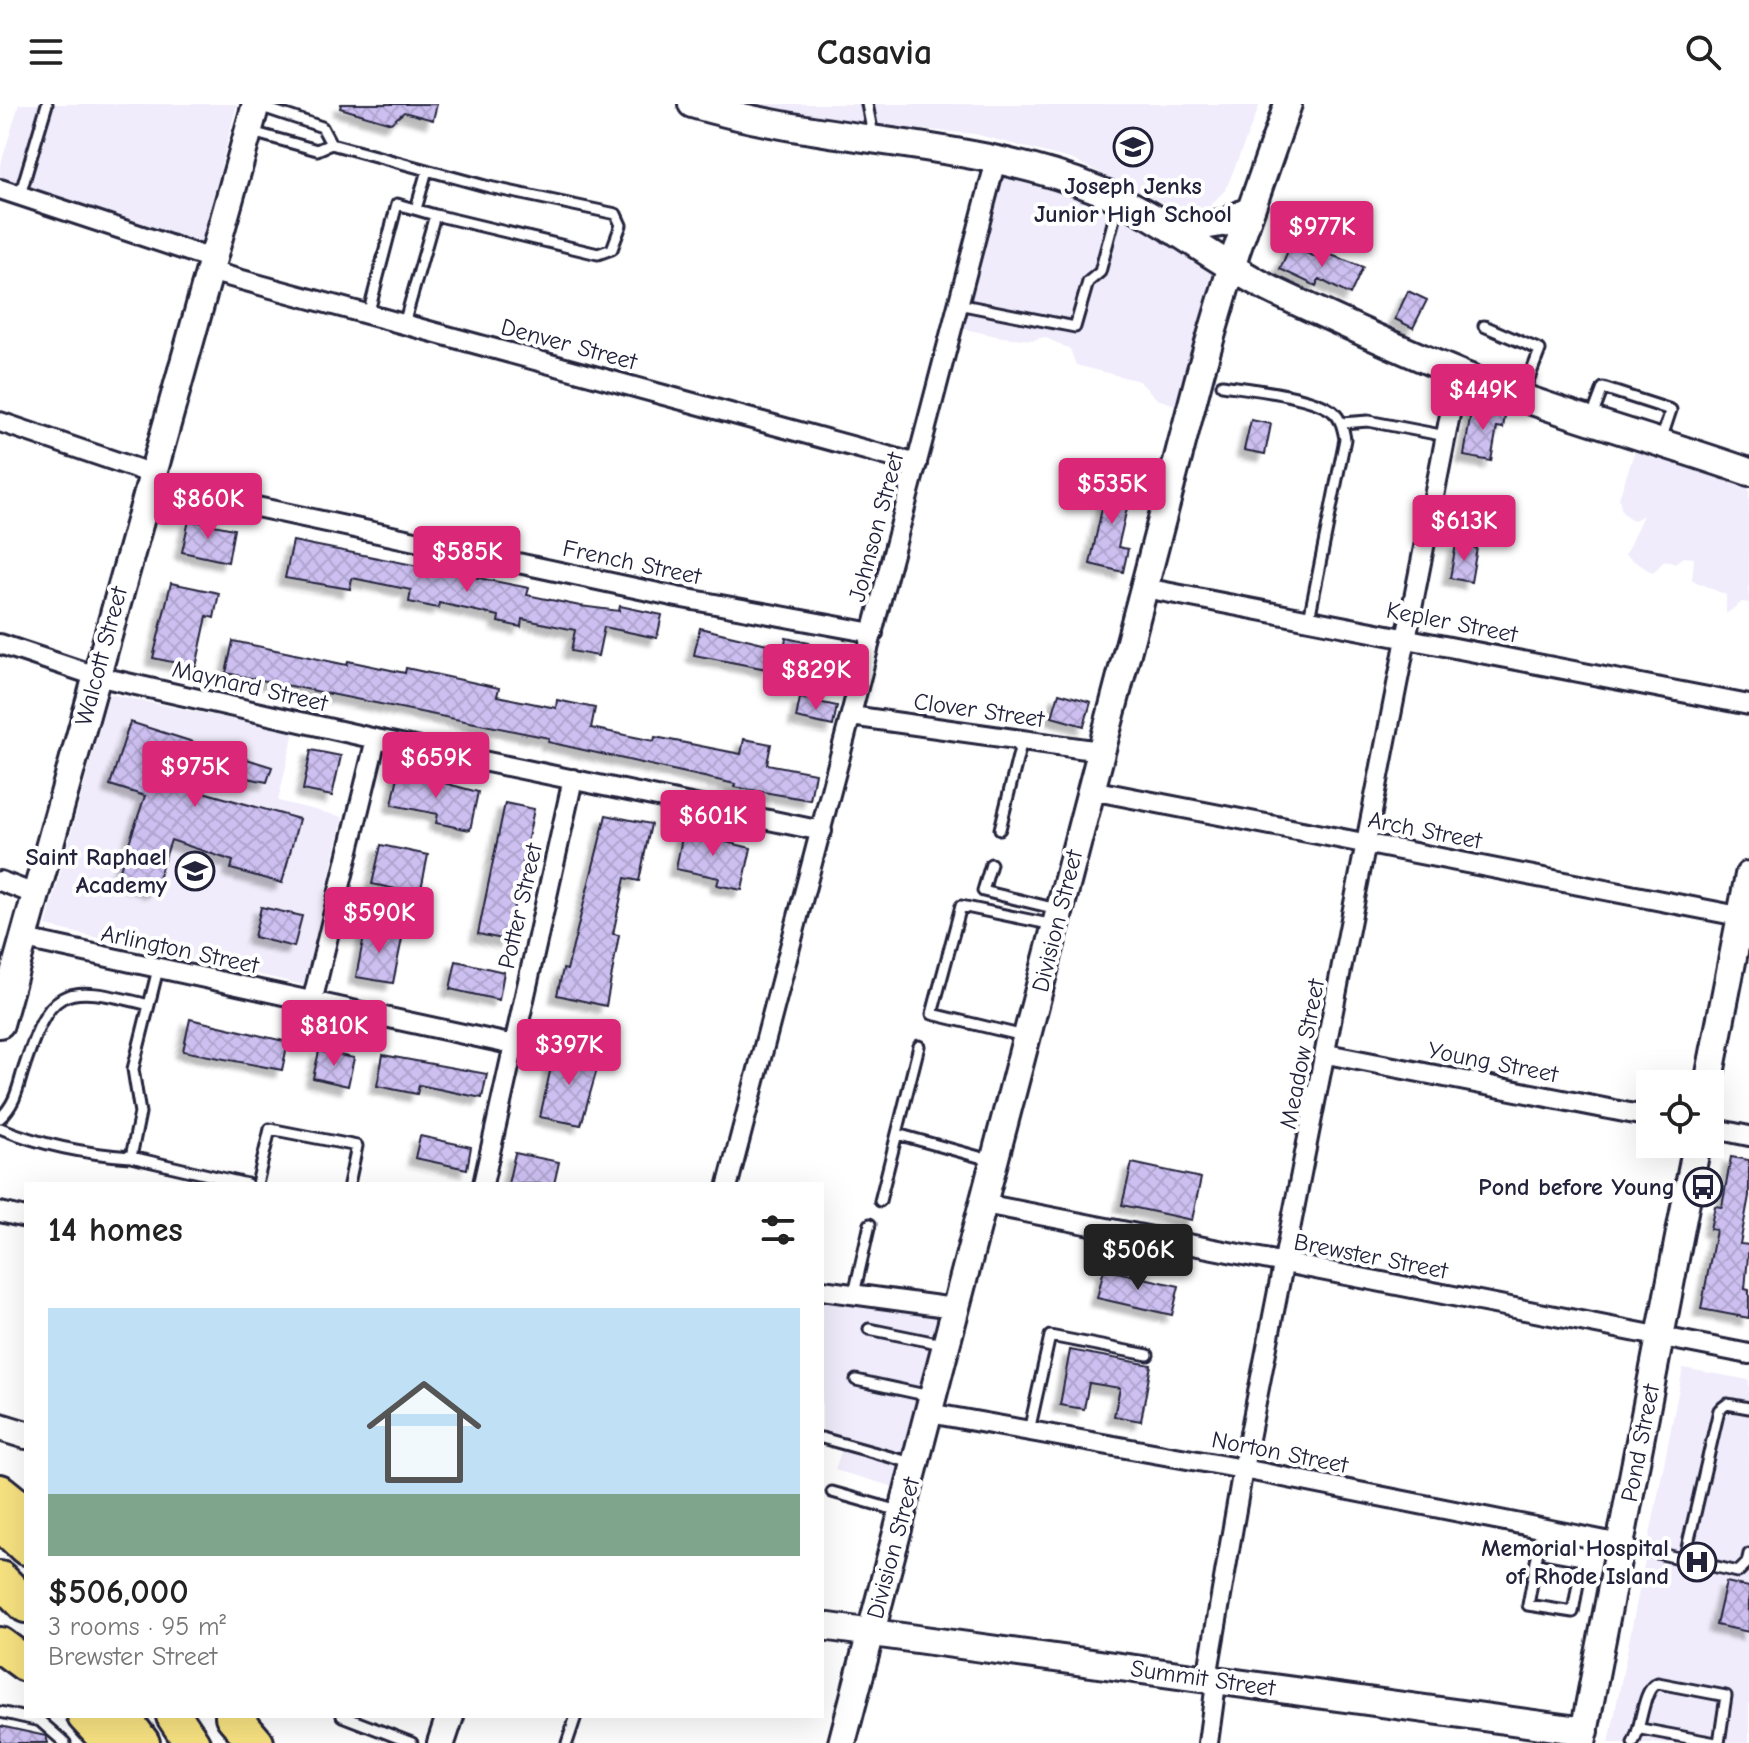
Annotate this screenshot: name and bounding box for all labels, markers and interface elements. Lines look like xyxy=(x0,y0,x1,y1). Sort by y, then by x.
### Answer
icon: menu xyxy=(24,30,68,74)
icon: search xyxy=(1681,30,1725,74)
text: Casavia xyxy=(817,32,932,73)
school or university icon: Joseph Jenks Junior High School xyxy=(1112,126,1154,168)
place label: Joseph Jenks Junior High School xyxy=(1034,172,1232,228)
pin: $977K xyxy=(1266,201,1378,269)
text: $977K xyxy=(1288,212,1356,242)
street label: Denver Street xyxy=(498,312,641,376)
pin: $449K xyxy=(1427,364,1539,432)
text: $449K xyxy=(1449,375,1517,405)
street label: Johnson Street xyxy=(843,448,910,605)
pin: $535K xyxy=(1056,458,1168,526)
text: $535K xyxy=(1077,469,1147,499)
pin: $860K xyxy=(152,473,264,541)
text: $860K xyxy=(172,484,244,514)
pin: $613K xyxy=(1408,495,1520,563)
text: $613K xyxy=(1431,506,1497,536)
pin: $585K xyxy=(411,526,523,594)
street label: French Street xyxy=(560,534,705,591)
text: $585K xyxy=(431,537,503,567)
street label: Walcott Street xyxy=(69,582,133,729)
street label: Kepler Street xyxy=(1384,596,1521,649)
pin: $829K xyxy=(760,644,872,712)
street label: Maynard Street xyxy=(170,655,331,718)
text: $829K xyxy=(781,655,851,685)
street label: Clover Street xyxy=(912,687,1047,733)
pin: $659K xyxy=(380,732,492,800)
pin: $975K xyxy=(139,741,251,809)
text: $659K xyxy=(400,743,472,773)
text: $975K xyxy=(160,752,230,782)
pin: $601K xyxy=(657,790,769,858)
text: $601K xyxy=(679,801,747,831)
street label: Arch Street xyxy=(1366,805,1485,855)
street label: Potter Street xyxy=(492,840,548,971)
place label: Saint Raphael Academy xyxy=(25,843,167,899)
street label: Division Street xyxy=(1026,846,1088,995)
school or university icon: Saint Raphael Academy xyxy=(174,850,216,892)
pin: $590K xyxy=(323,887,435,955)
text: $590K xyxy=(343,898,415,928)
street label: Arlington Street xyxy=(99,919,262,980)
street label: Meadow Street xyxy=(1274,976,1330,1131)
pin: $810K xyxy=(278,1000,390,1068)
text: $810K xyxy=(300,1011,368,1041)
pin: $397K xyxy=(513,1019,625,1087)
text: $397K xyxy=(535,1030,603,1060)
street label: Young Street xyxy=(1426,1036,1562,1089)
map controls xyxy=(1636,1070,1724,1158)
button: locate xyxy=(1636,1070,1724,1158)
bus stop icon: Pond before Young xyxy=(1682,1166,1724,1208)
place label: Pond before Young xyxy=(1478,1173,1675,1201)
icon: filters xyxy=(756,1208,800,1252)
text: 14 homes xyxy=(48,1210,183,1250)
pin: $506K xyxy=(1082,1224,1194,1292)
street label: Brewster Street xyxy=(1292,1227,1451,1285)
text: $506K xyxy=(1102,1235,1174,1265)
icon: home xyxy=(352,1360,496,1504)
street label: Pond Street xyxy=(1615,1381,1665,1504)
street label: Norton Street xyxy=(1209,1425,1352,1479)
street label: Division Street xyxy=(861,1473,926,1622)
place label: Memorial Hospital of Rhode Island xyxy=(1481,1534,1669,1590)
hospital icon: Memorial Hospital of Rhode Island xyxy=(1676,1541,1718,1583)
text: $506,000 xyxy=(48,1572,189,1612)
text: 3 rooms · 95 m² xyxy=(48,1612,226,1642)
text: Brewster Street xyxy=(48,1642,217,1672)
street label: Summit Street xyxy=(1129,1654,1278,1702)

